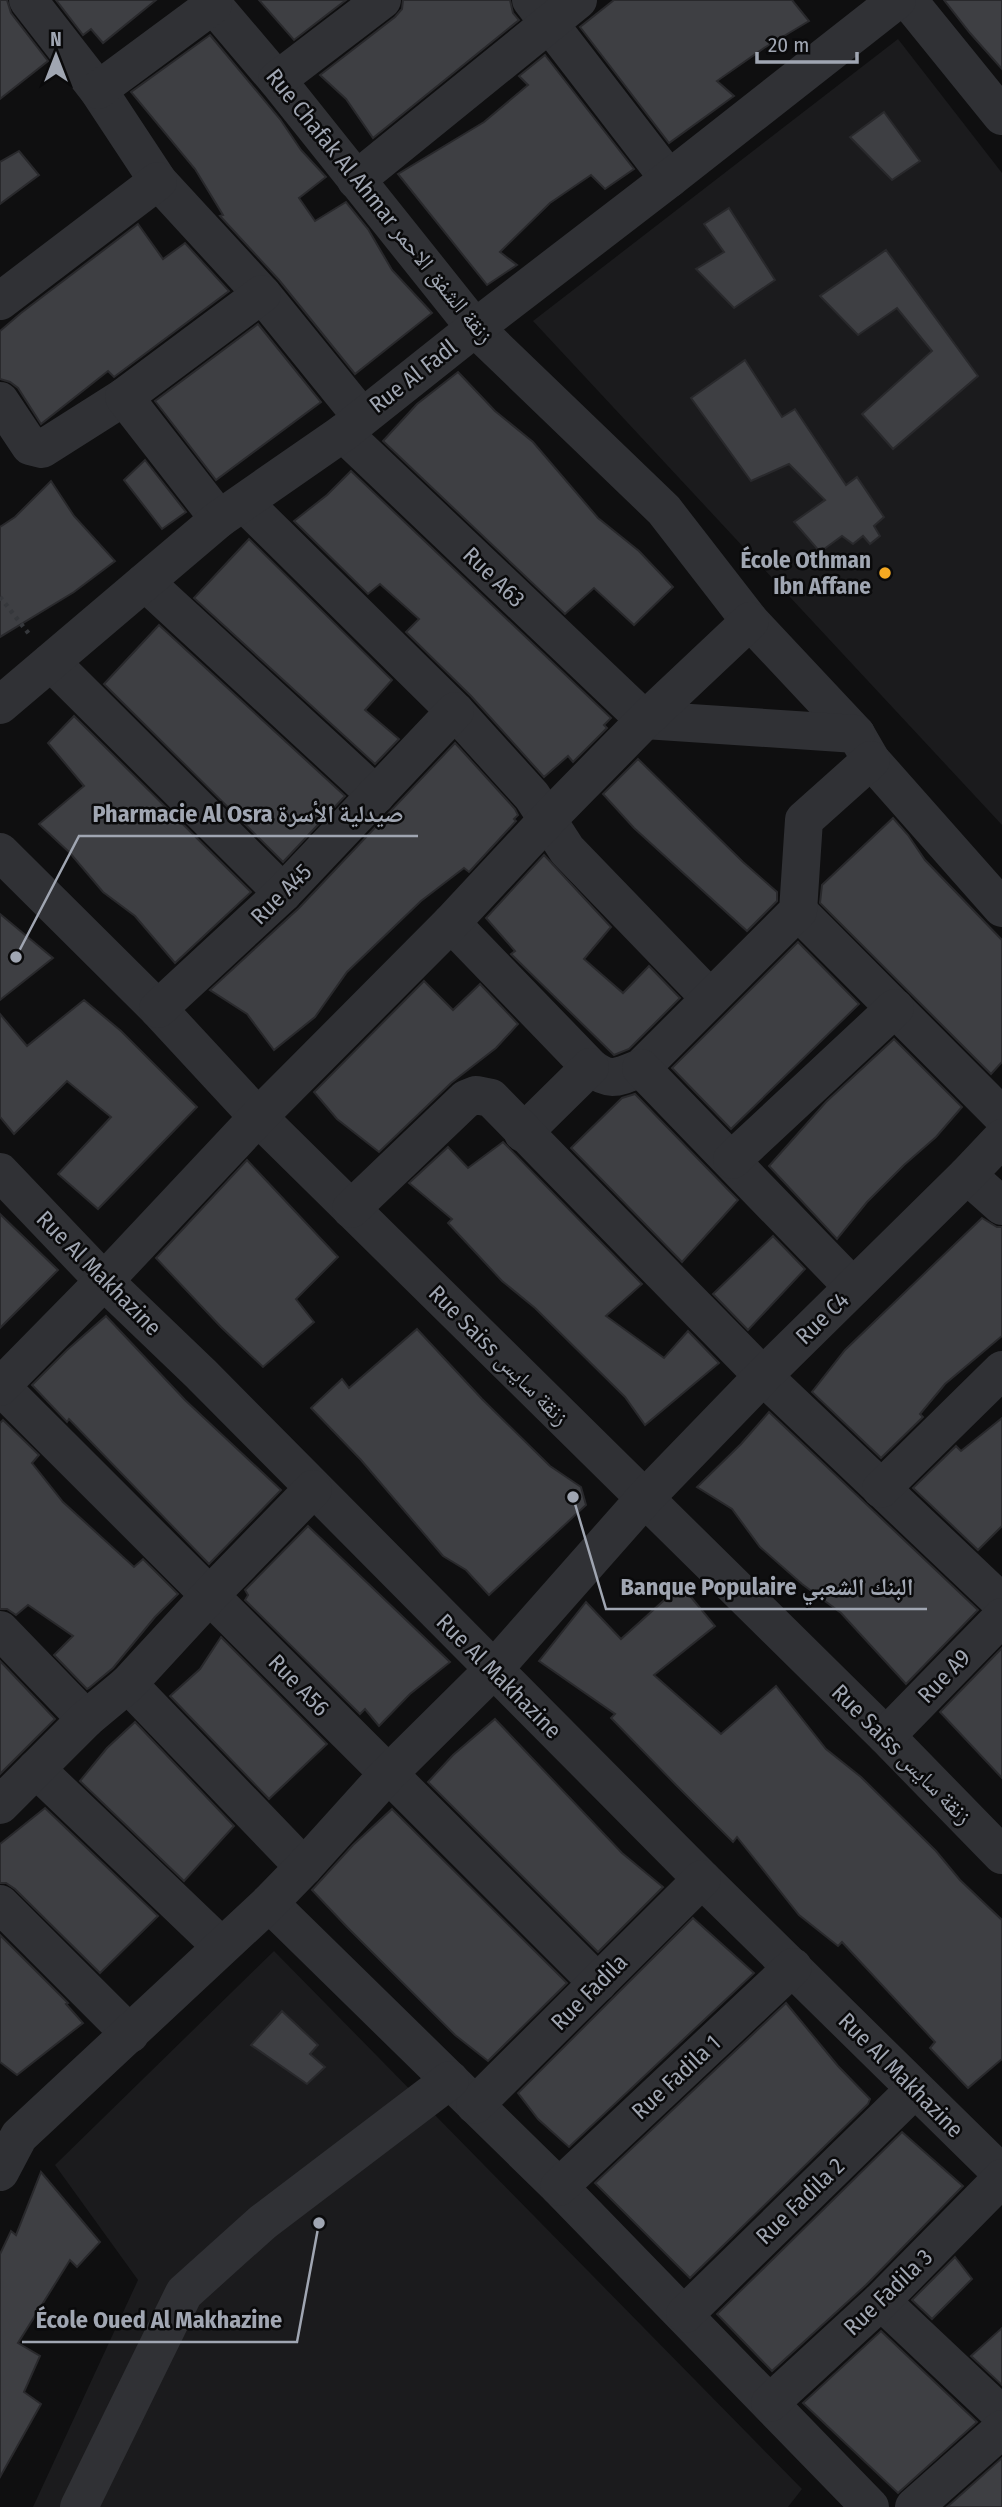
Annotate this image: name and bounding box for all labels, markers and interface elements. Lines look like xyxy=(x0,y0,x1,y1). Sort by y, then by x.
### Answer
north arrow xyxy=(21,21,91,91)
scale bar xyxy=(757,21,857,65)
text: N xyxy=(50,28,62,51)
text: 20 m xyxy=(768,32,809,58)
street label: Rue Chafak Al Ahmar زنقة الشفق الاحمر xyxy=(260,63,500,349)
street label: Rue Al Fadl xyxy=(364,333,462,419)
street label: Rue A63 xyxy=(457,541,531,613)
place label: École Othman Ibn Affane xyxy=(740,545,871,600)
marker: École Othman Ibn Affane xyxy=(877,565,893,581)
callout: Pharmacie Al Osra صيدلية الأسرة xyxy=(79,791,418,836)
text: Pharmacie Al Osra صيدلية الأسرة xyxy=(93,800,403,828)
street label: Rue A45 xyxy=(245,858,317,930)
street label: Rue Al Makhazine xyxy=(31,1205,167,1341)
street label: Rue Saiss زنقة سايس xyxy=(423,1279,575,1431)
street label: Rue C4 xyxy=(790,1286,854,1350)
callout: Banque Populaire البنك الشعبي xyxy=(606,1564,927,1609)
text: Banque Populaire البنك الشعبي xyxy=(620,1573,914,1606)
street label: Rue Al Makhazine xyxy=(431,1608,567,1744)
street label: Rue A9 xyxy=(912,1643,976,1709)
street label: Rue A56 xyxy=(263,1648,335,1722)
street label: Rue Saiss زنقة سايس xyxy=(826,1678,978,1830)
street label: Rue Fadila xyxy=(545,1948,633,2036)
street label: Rue Al Makhazine xyxy=(833,2007,969,2143)
street label: Rue Fadila 1 xyxy=(626,2029,726,2125)
street label: Rue Fadila 2 xyxy=(750,2152,850,2250)
street label: Rue Fadila 3 xyxy=(838,2243,938,2341)
callout: École Oued Al Makhazine xyxy=(22,2297,297,2342)
text: École Oued Al Makhazine xyxy=(36,2305,282,2334)

